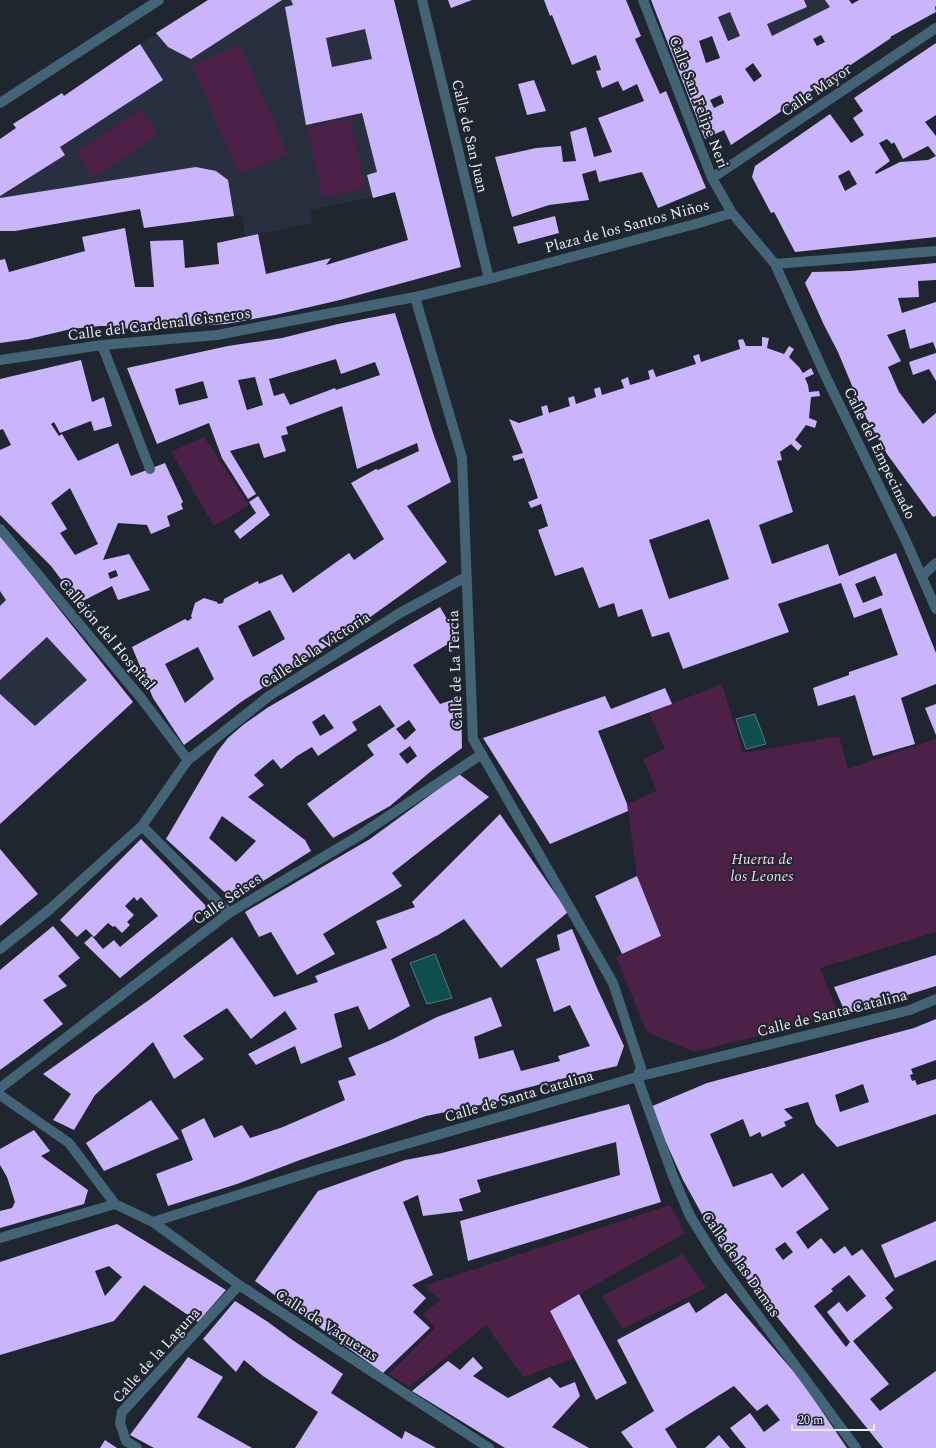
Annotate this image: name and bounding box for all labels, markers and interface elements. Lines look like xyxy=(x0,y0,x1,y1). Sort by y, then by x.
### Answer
street label: Calle San Felipe Neri xyxy=(663,32,734,172)
street label: Calle Mayor xyxy=(776,58,856,123)
street label: Calle de San Juan xyxy=(445,77,494,195)
street label: Plaza de los Santos Niños xyxy=(542,193,712,260)
street label: Calle del Cardenal Cisneros xyxy=(66,302,252,347)
street label: Calle del Empecinado xyxy=(838,383,922,523)
street label: Callejón del Hospital xyxy=(53,573,161,695)
street label: Calle de la Victoria xyxy=(256,606,375,695)
street label: Calle de La Tercia xyxy=(442,609,469,730)
park label: Huerta de los Leones xyxy=(730,848,794,888)
street label: Calle Seises xyxy=(188,868,266,931)
street label: Calle de Santa Catalina xyxy=(755,984,910,1043)
street label: Calle de Santa Catalina xyxy=(442,1064,597,1129)
street label: Calle de las Damas xyxy=(695,1207,786,1322)
street label: Calle de Vaqueras xyxy=(271,1283,383,1367)
street label: Calle de la Laguna xyxy=(107,1302,206,1408)
scale bar xyxy=(792,1406,874,1432)
text: 20 m xyxy=(798,1411,823,1430)

